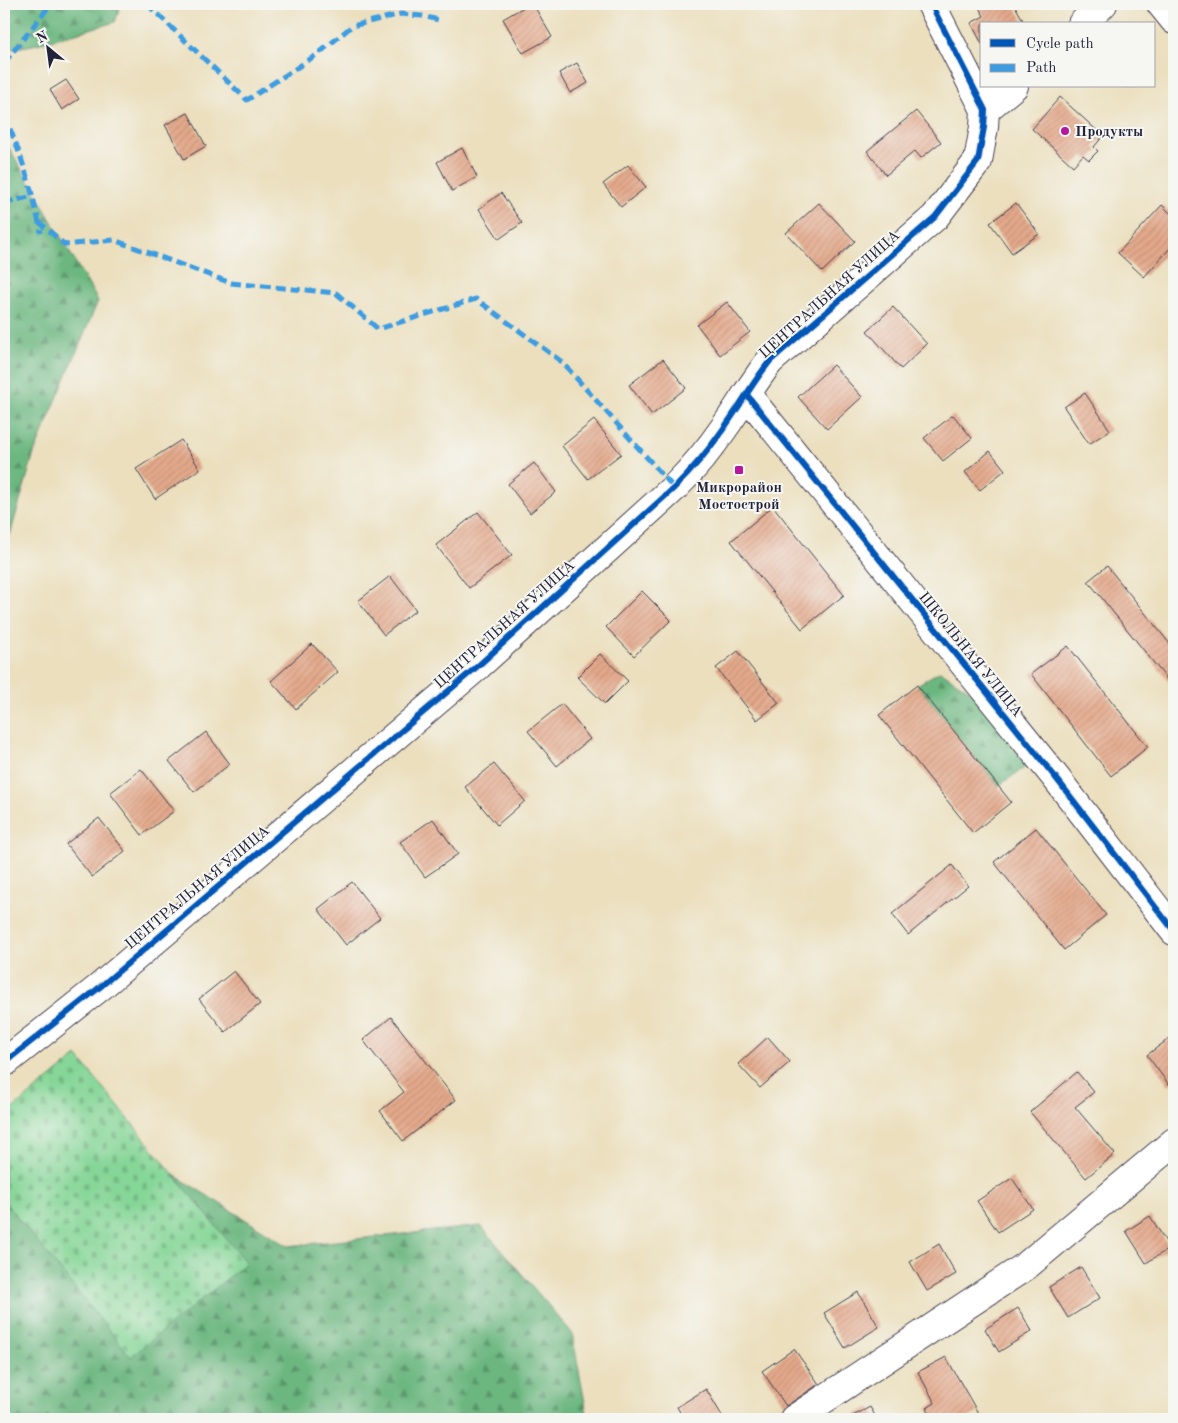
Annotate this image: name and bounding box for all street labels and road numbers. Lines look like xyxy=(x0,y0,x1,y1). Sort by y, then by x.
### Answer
street label: ЦЕНТРАЛЬНАЯ УЛИЦА xyxy=(757,228,903,362)
street label: ЦЕНТРАЛЬНАЯ УЛИЦА xyxy=(432,558,578,692)
street label: ШКОЛЬНАЯ УЛИЦА xyxy=(915,590,1025,721)
street label: ЦЕНТРАЛЬНАЯ УЛИЦА xyxy=(123,823,273,953)

